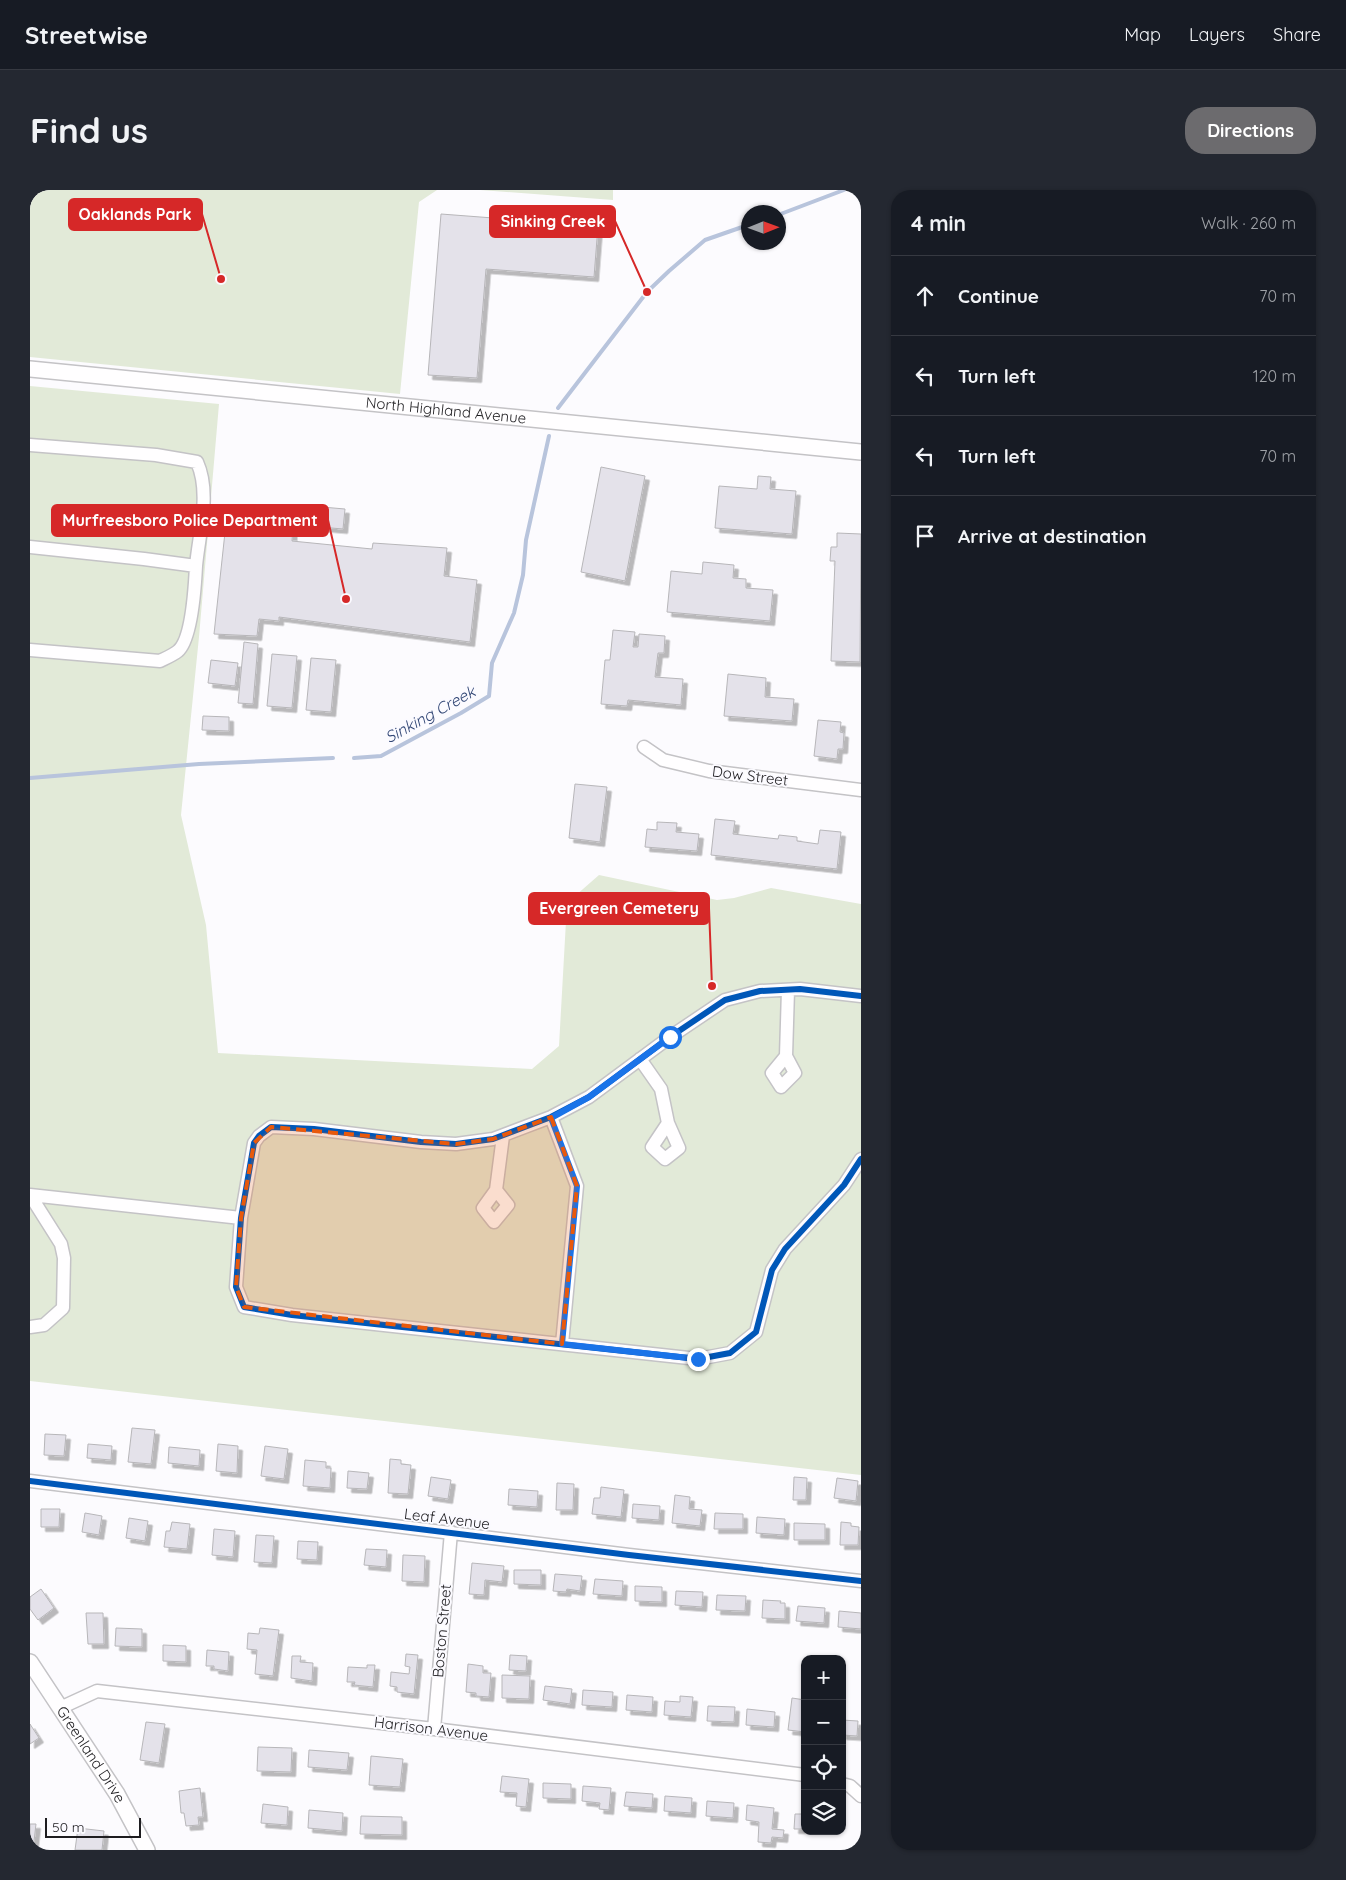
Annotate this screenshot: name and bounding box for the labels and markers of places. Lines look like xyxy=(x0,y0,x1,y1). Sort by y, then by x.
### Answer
callout: Oaklands Park xyxy=(69,199,202,230)
callout: Sinking Creek xyxy=(490,206,615,237)
callout: Murfreesboro Police Department xyxy=(52,505,328,536)
callout: Evergreen Cemetery xyxy=(529,893,709,924)

